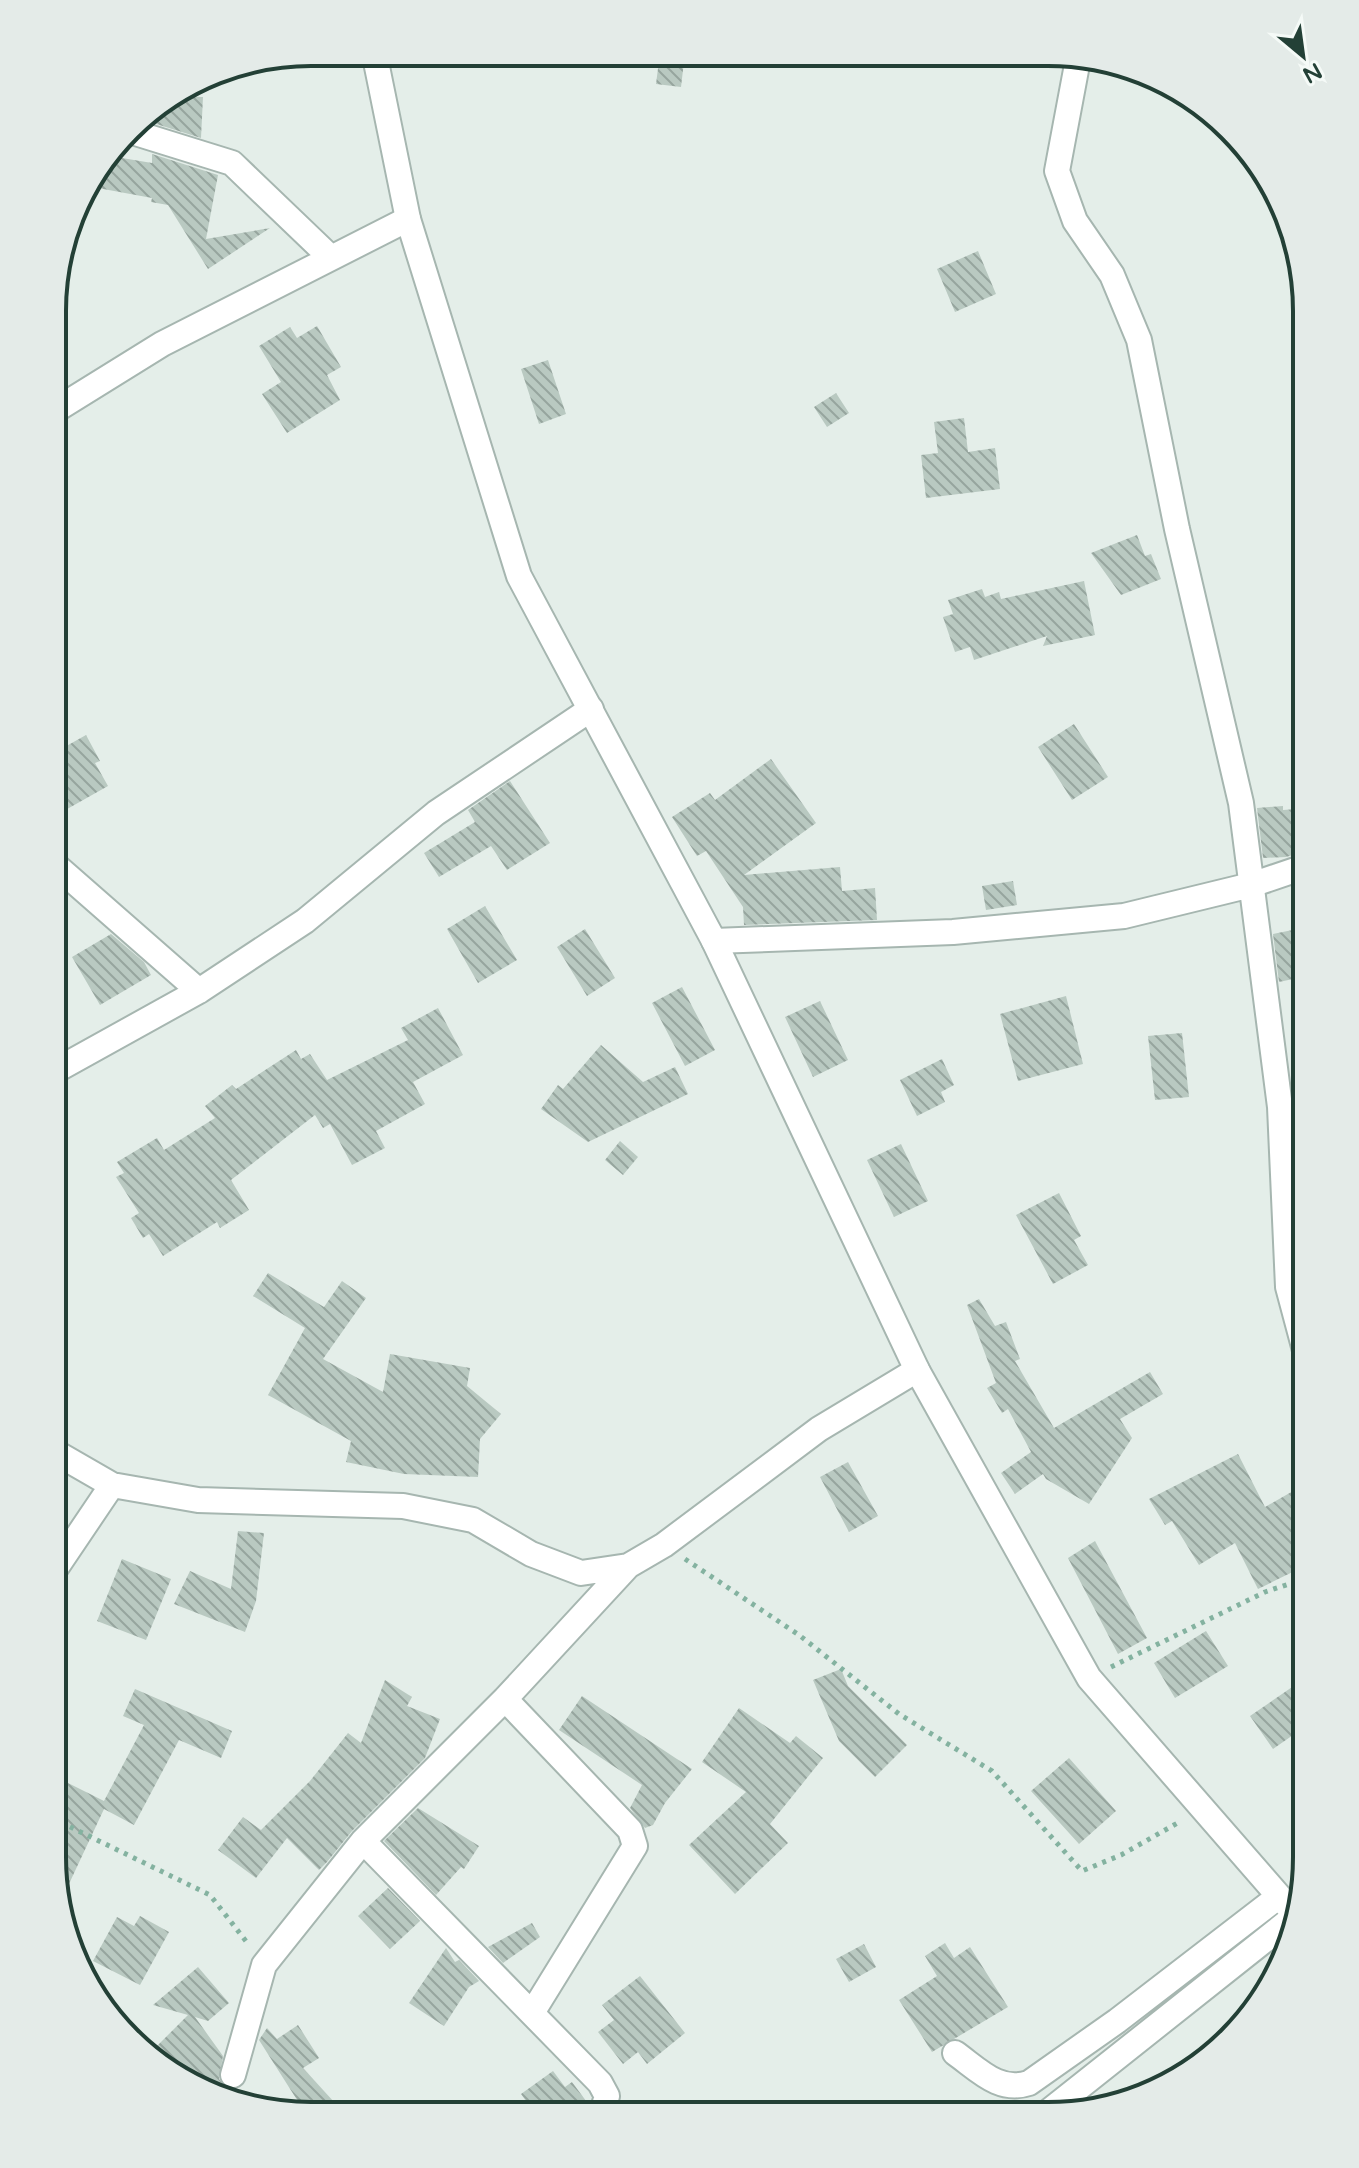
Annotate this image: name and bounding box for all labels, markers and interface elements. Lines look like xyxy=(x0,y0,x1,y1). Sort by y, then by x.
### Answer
north arrow xyxy=(1263,16,1343,96)
text: N xyxy=(1298,57,1326,88)

